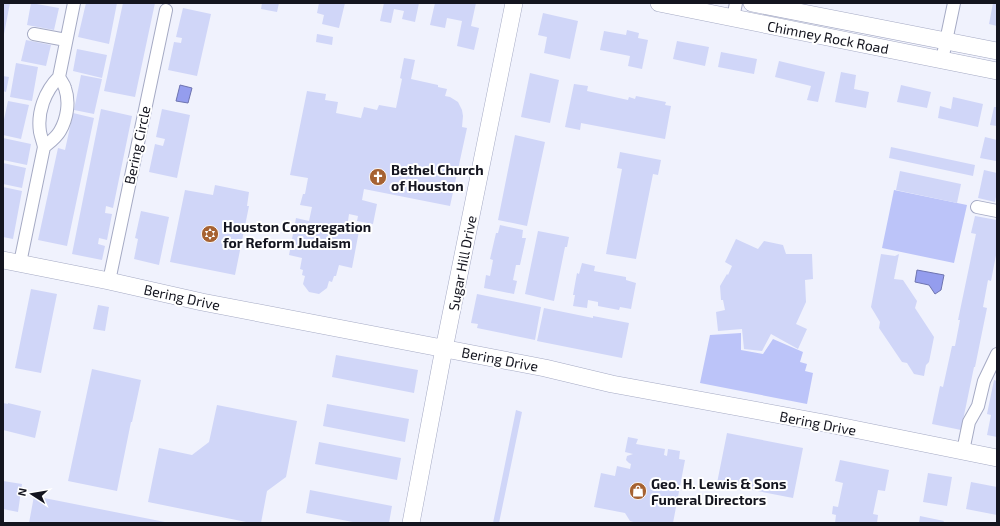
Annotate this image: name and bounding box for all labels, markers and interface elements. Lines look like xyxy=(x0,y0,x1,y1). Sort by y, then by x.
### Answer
street label: Chimney Rock Road xyxy=(766,17,890,57)
street label: Bering Circle xyxy=(120,104,154,186)
place label: Bethel Church of Houston xyxy=(391,161,484,194)
church icon: Bethel Church of Houston xyxy=(368,167,388,187)
street label: Sugar Hill Drive xyxy=(444,214,480,312)
place label: Houston Congregation for Reform Judaism xyxy=(223,218,371,251)
synagogue icon: Houston Congregation for Reform Judaism xyxy=(200,224,220,244)
street label: Bering Drive xyxy=(142,281,222,313)
street label: Bering Drive xyxy=(460,343,540,375)
street label: Bering Drive xyxy=(778,407,858,439)
north arrow xyxy=(12,474,52,514)
place label: Geo. H. Lewis & Sons Funeral Directors xyxy=(651,475,786,508)
shop icon: Geo. H. Lewis & Sons Funeral Directors xyxy=(628,481,648,501)
text: N xyxy=(15,487,29,497)

